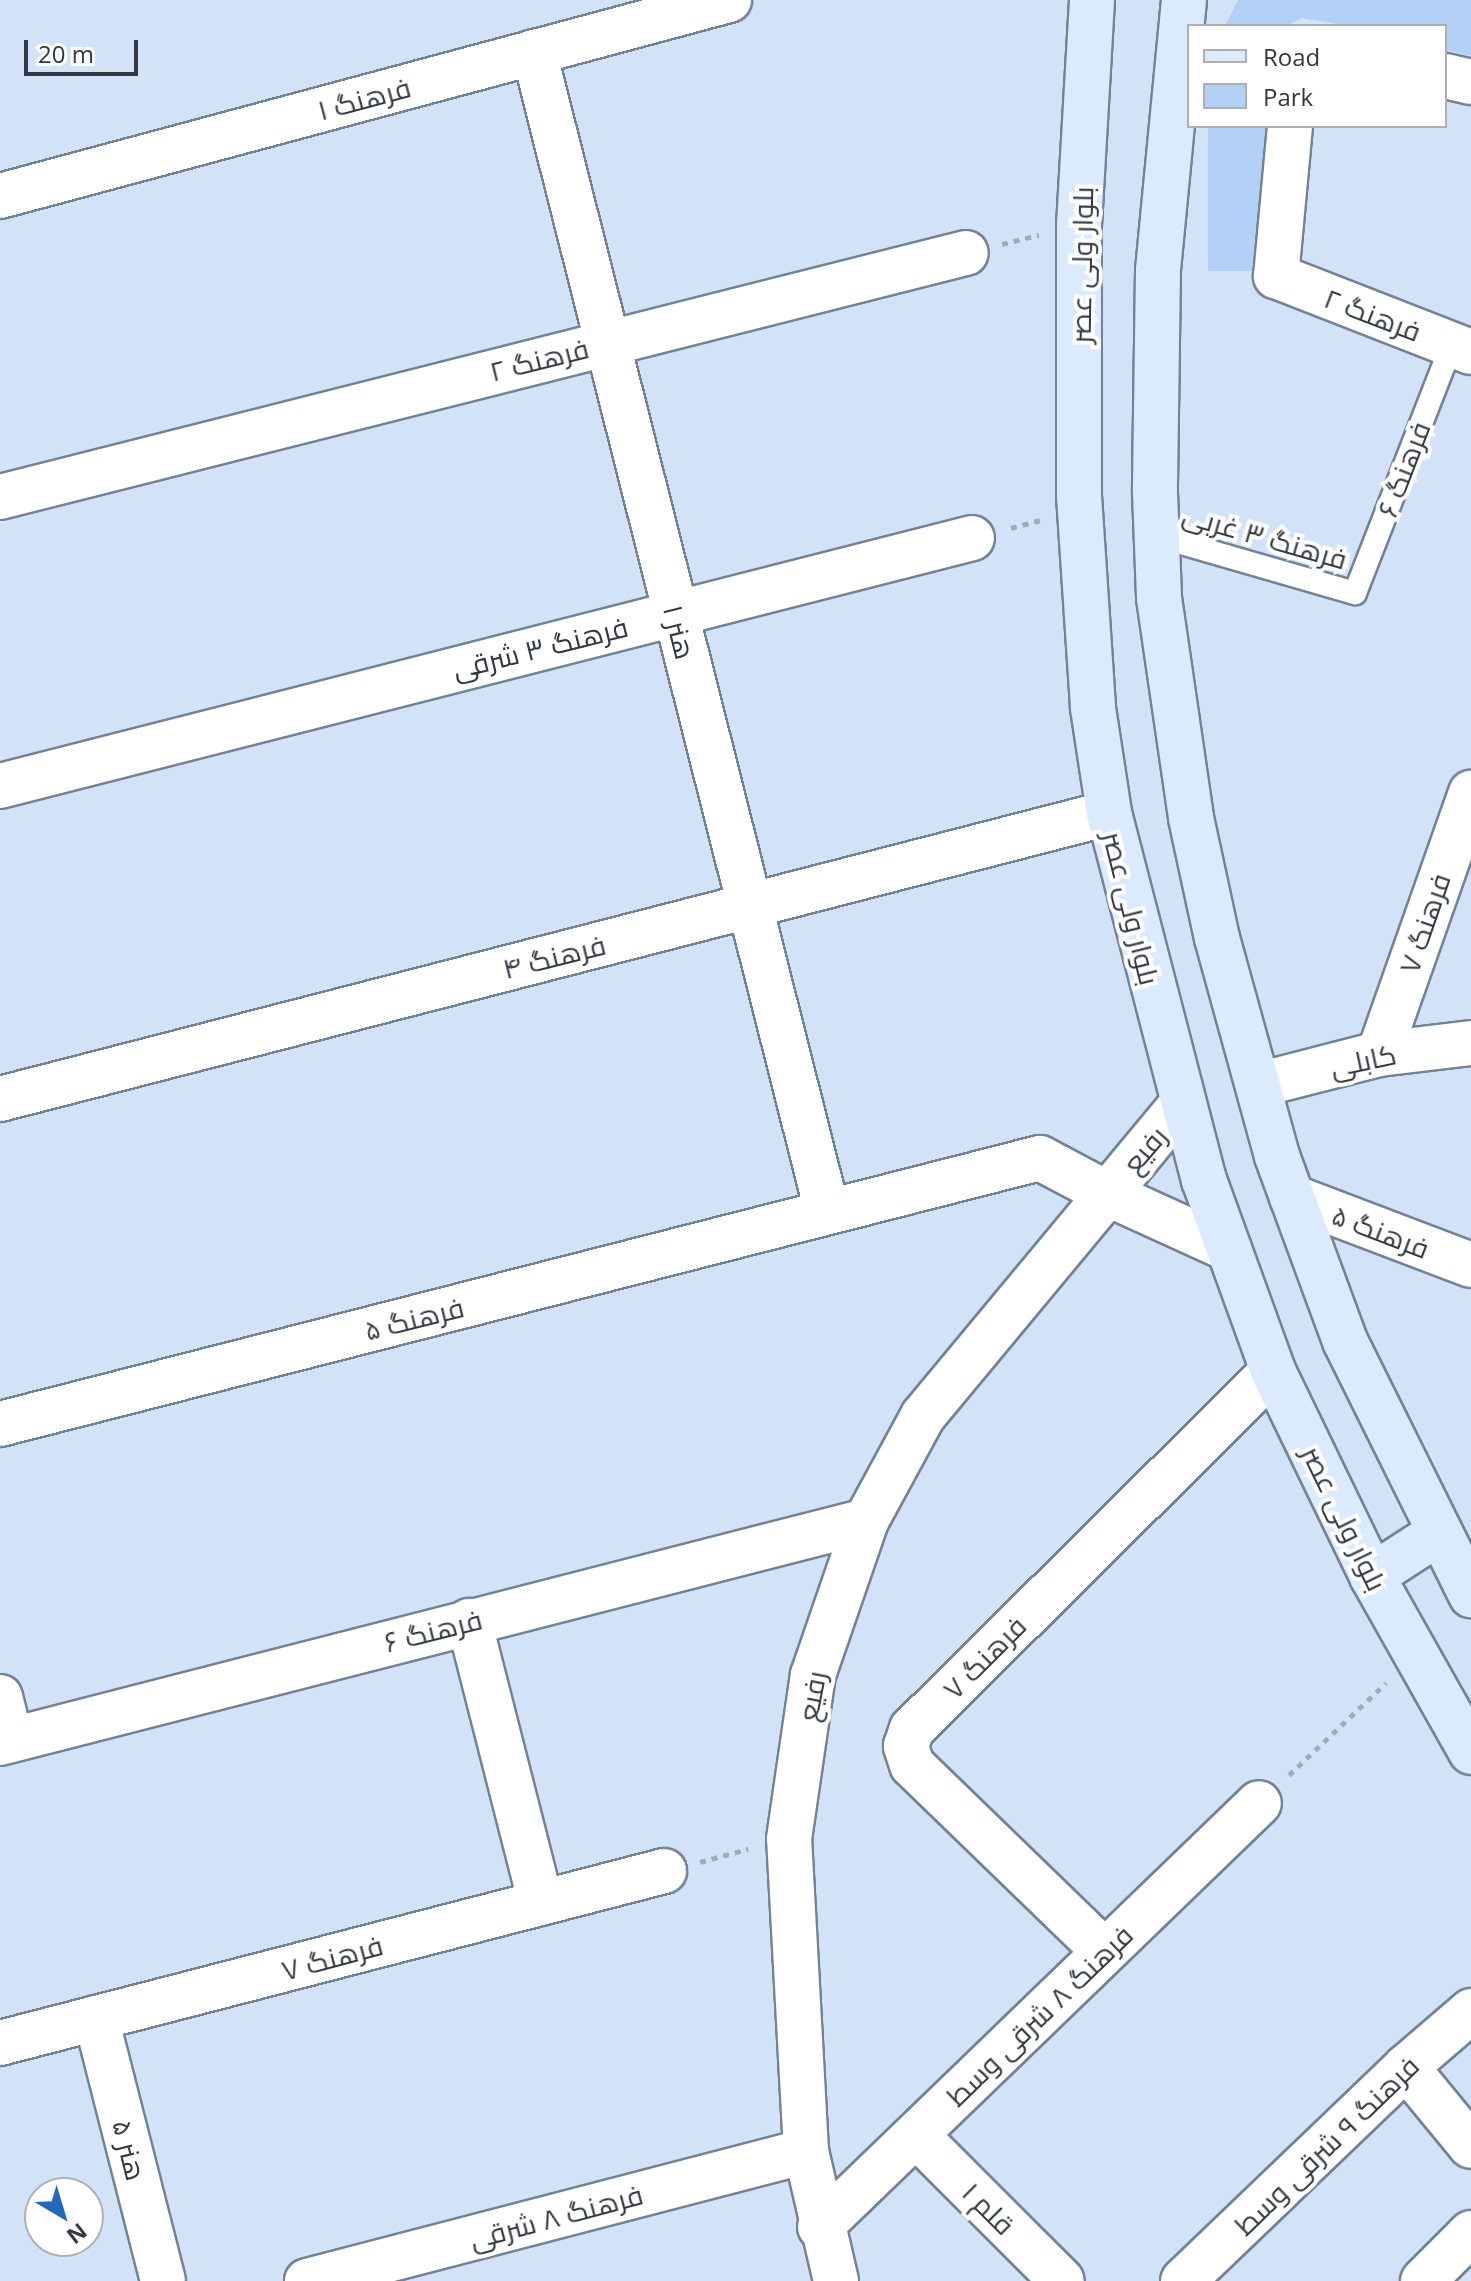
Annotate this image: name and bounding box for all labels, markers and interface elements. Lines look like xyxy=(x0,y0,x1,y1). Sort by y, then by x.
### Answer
scale bar xyxy=(28,24,142,74)
legend xyxy=(1187,24,1447,128)
text: 20 m xyxy=(38,37,94,70)
text: Road xyxy=(1263,40,1320,73)
street label: فرهنگ ۱ xyxy=(314,70,414,126)
text: Park xyxy=(1263,80,1313,113)
street label: بلوار ولی عصر xyxy=(1063,186,1099,344)
street label: فرهنگ ۲ xyxy=(1320,280,1426,348)
street label: فرهنگ ۲ xyxy=(486,331,592,387)
street label: فرهنگ ۶ xyxy=(1369,417,1437,521)
street label: فرهنگ ۳ غربی xyxy=(1179,496,1351,576)
street label: هنر ۱ xyxy=(657,601,703,663)
street label: فرهنگ ۳ شرقی xyxy=(449,609,631,685)
street label: بلوار ولی عصر xyxy=(1097,828,1167,988)
street label: فرهنگ ۷ xyxy=(1391,869,1457,977)
street label: فرهنگ ۴ xyxy=(499,927,609,985)
street label: کابلی xyxy=(1327,1037,1399,1083)
street label: رفیع xyxy=(1115,1119,1173,1179)
street label: فرهنگ ۵ xyxy=(1328,1197,1434,1265)
street label: فرهنگ ۵ xyxy=(361,1289,467,1347)
street label: بلوار ولی عصر xyxy=(1295,1440,1395,1596)
street label: فرهنگ ۶ xyxy=(381,1602,485,1658)
street label: فرهنگ ۷ xyxy=(936,1609,1032,1705)
street label: رفیع xyxy=(790,1668,832,1724)
street label: فرهنگ ۸ شرقی وسط xyxy=(939,1917,1139,2113)
street label: فرهنگ ۷ xyxy=(278,1927,386,1987)
street label: فرهنگ ۹ شرقی وسط xyxy=(1227,2048,1425,2242)
street label: هنر ۵ xyxy=(106,2116,154,2184)
street label: قلم ۱ xyxy=(956,2175,1022,2241)
north arrow xyxy=(24,2177,104,2257)
street label: فرهنگ ۸ شرقی xyxy=(466,2177,646,2255)
text: N xyxy=(61,2217,94,2252)

